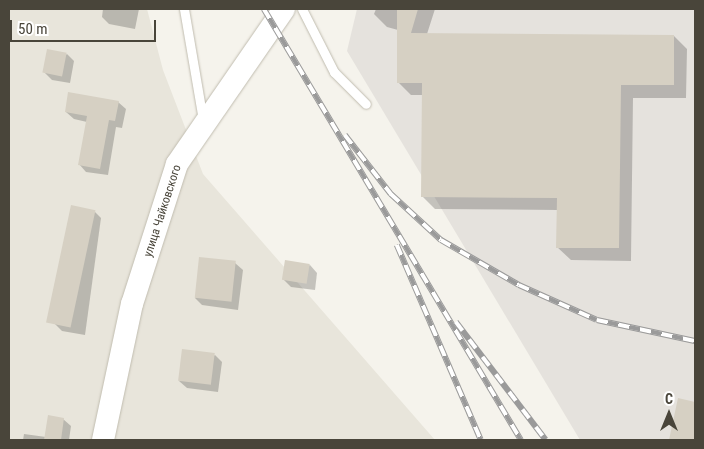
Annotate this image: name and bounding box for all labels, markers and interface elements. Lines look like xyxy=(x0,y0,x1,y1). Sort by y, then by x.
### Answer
scale bar xyxy=(12,10,159,42)
text: 50 m xyxy=(18,20,48,38)
street label: улица Чайковского xyxy=(141,163,185,259)
north arrow xyxy=(644,389,694,439)
text: С xyxy=(665,391,673,407)

